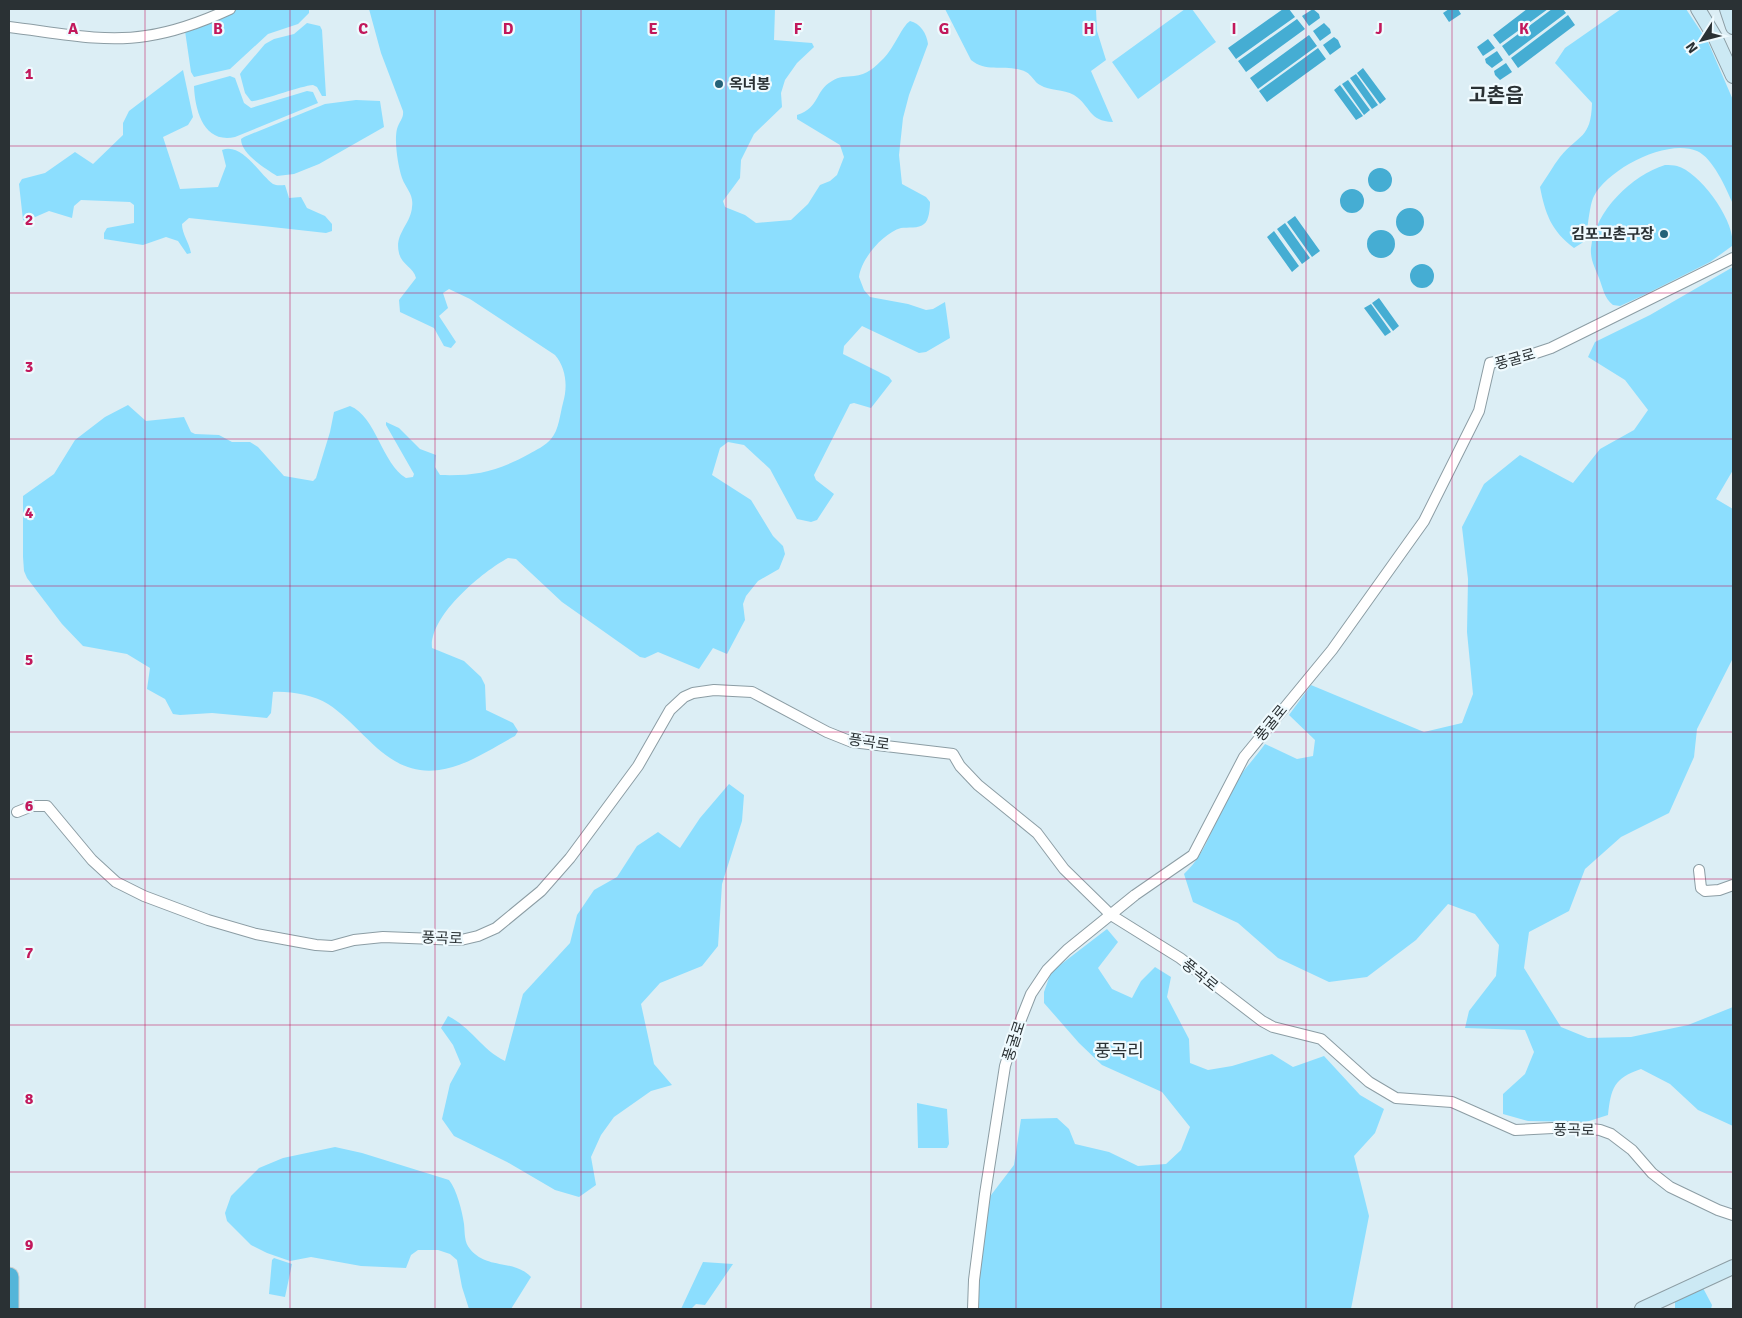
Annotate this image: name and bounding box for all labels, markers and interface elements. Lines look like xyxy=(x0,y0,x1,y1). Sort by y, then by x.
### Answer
north arrow xyxy=(1677,15,1727,65)
text: A xyxy=(68,19,79,39)
text: B xyxy=(213,19,223,39)
text: C xyxy=(358,19,368,39)
text: D xyxy=(503,19,514,39)
text: E xyxy=(648,19,658,39)
text: F xyxy=(794,19,803,39)
text: G xyxy=(939,19,949,39)
text: H xyxy=(1084,19,1094,39)
text: I xyxy=(1231,19,1237,39)
text: J xyxy=(1375,19,1383,39)
text: K xyxy=(1519,19,1529,39)
text: N xyxy=(1682,38,1702,56)
text: 1 xyxy=(25,64,34,84)
place label: 옥녀봉 xyxy=(729,75,771,93)
marker: 옥녀봉 xyxy=(713,78,725,90)
district label: 고촌읍 xyxy=(1468,83,1524,108)
text: 2 xyxy=(25,210,33,230)
place label: 김포고촌구장 xyxy=(1571,225,1654,243)
marker: 김포고촌구장 xyxy=(1658,228,1670,240)
street label: 풍굴로 xyxy=(1493,345,1537,373)
text: 3 xyxy=(25,357,33,377)
text: 4 xyxy=(25,503,34,523)
text: 5 xyxy=(25,650,33,670)
street label: 풍굴로 xyxy=(1251,701,1291,745)
street label: 풍곡로 xyxy=(847,730,891,754)
text: 6 xyxy=(25,796,34,816)
street label: 풍곡로 xyxy=(421,928,463,948)
text: 7 xyxy=(25,943,34,963)
street label: 풍곡로 xyxy=(1178,955,1222,995)
street label: 풍굴로 xyxy=(999,1019,1029,1063)
district label: 풍곡리 xyxy=(1094,1040,1144,1062)
text: 8 xyxy=(25,1089,34,1109)
street label: 풍곡로 xyxy=(1553,1121,1595,1139)
text: 9 xyxy=(25,1235,34,1255)

